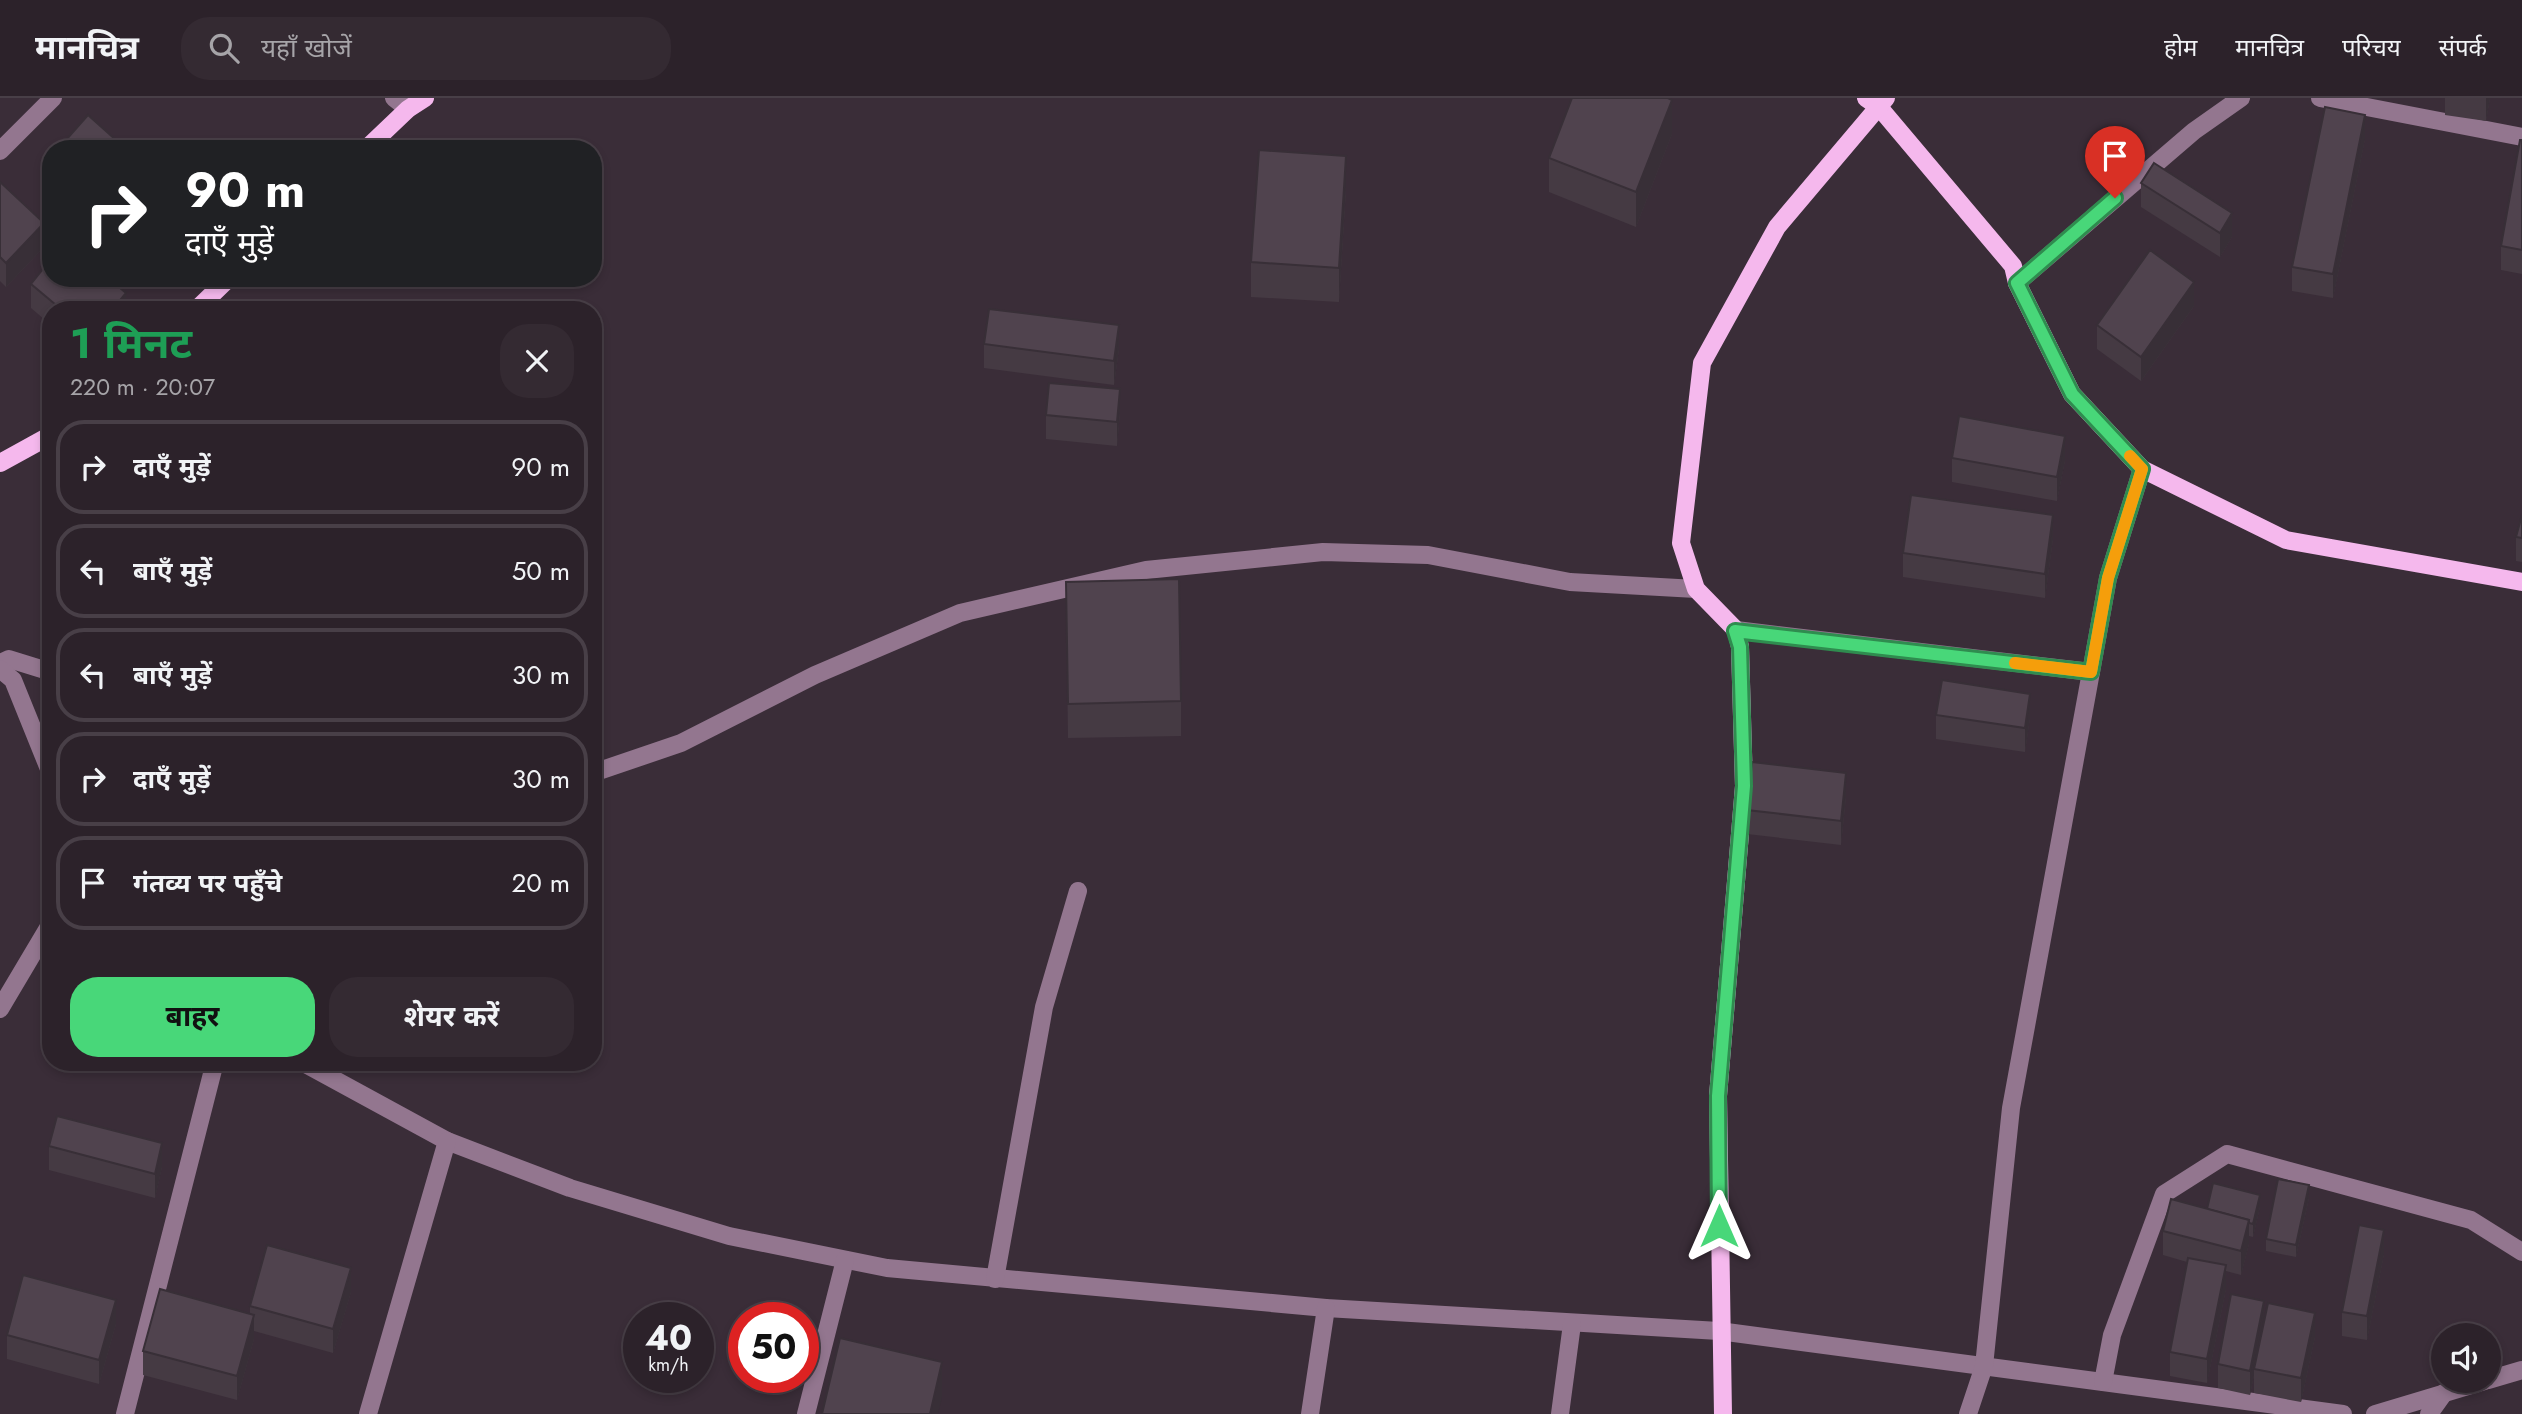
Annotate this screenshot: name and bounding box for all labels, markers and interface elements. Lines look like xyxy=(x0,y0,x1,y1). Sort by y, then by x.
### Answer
search box xyxy=(181,17,671,80)
text: मानचित्र xyxy=(35,24,139,71)
icon: search xyxy=(205,29,243,67)
text: यहाँ खोजें xyxy=(261,29,352,67)
text: होम xyxy=(2164,30,2197,65)
text: मानचित्र xyxy=(2235,30,2304,65)
text: परिचय xyxy=(2342,30,2401,65)
text: संपर्क xyxy=(2439,30,2487,65)
pin xyxy=(2085,126,2145,198)
icon: arrive xyxy=(2096,137,2134,175)
text: 90 m xyxy=(185,155,305,225)
icon: right xyxy=(70,168,161,259)
text: दाएँ मुड़ें xyxy=(185,220,274,266)
text: 1 मिनट xyxy=(70,313,192,374)
button: close xyxy=(500,324,574,398)
text: 220 m · 20:07 xyxy=(70,370,215,404)
icon: right xyxy=(74,448,112,486)
text: दाएँ मुड़ें xyxy=(133,448,211,486)
text: 90 m xyxy=(511,448,570,486)
icon: left xyxy=(74,552,112,590)
text: बाएँ मुड़ें xyxy=(133,552,212,590)
text: 50 m xyxy=(512,552,570,590)
icon: left xyxy=(74,656,112,694)
text: बाएँ मुड़ें xyxy=(133,656,212,694)
text: 30 m xyxy=(512,656,570,694)
icon: right xyxy=(74,760,112,798)
text: दाएँ मुड़ें xyxy=(133,760,211,798)
text: 30 m xyxy=(512,760,570,798)
icon: arrive xyxy=(74,864,112,902)
text: गंतव्य पर पहुँचे xyxy=(133,864,282,902)
text: 20 m xyxy=(512,864,570,902)
button: बाहर xyxy=(70,977,315,1057)
button: शेयर करें xyxy=(329,977,574,1057)
position arrow xyxy=(1682,1189,1756,1263)
speed limit sign: 50 xyxy=(728,1302,819,1393)
text: 40 xyxy=(645,1313,692,1363)
map controls xyxy=(2431,1323,2501,1393)
button: sound xyxy=(2431,1323,2501,1393)
text: km/h xyxy=(648,1352,689,1378)

